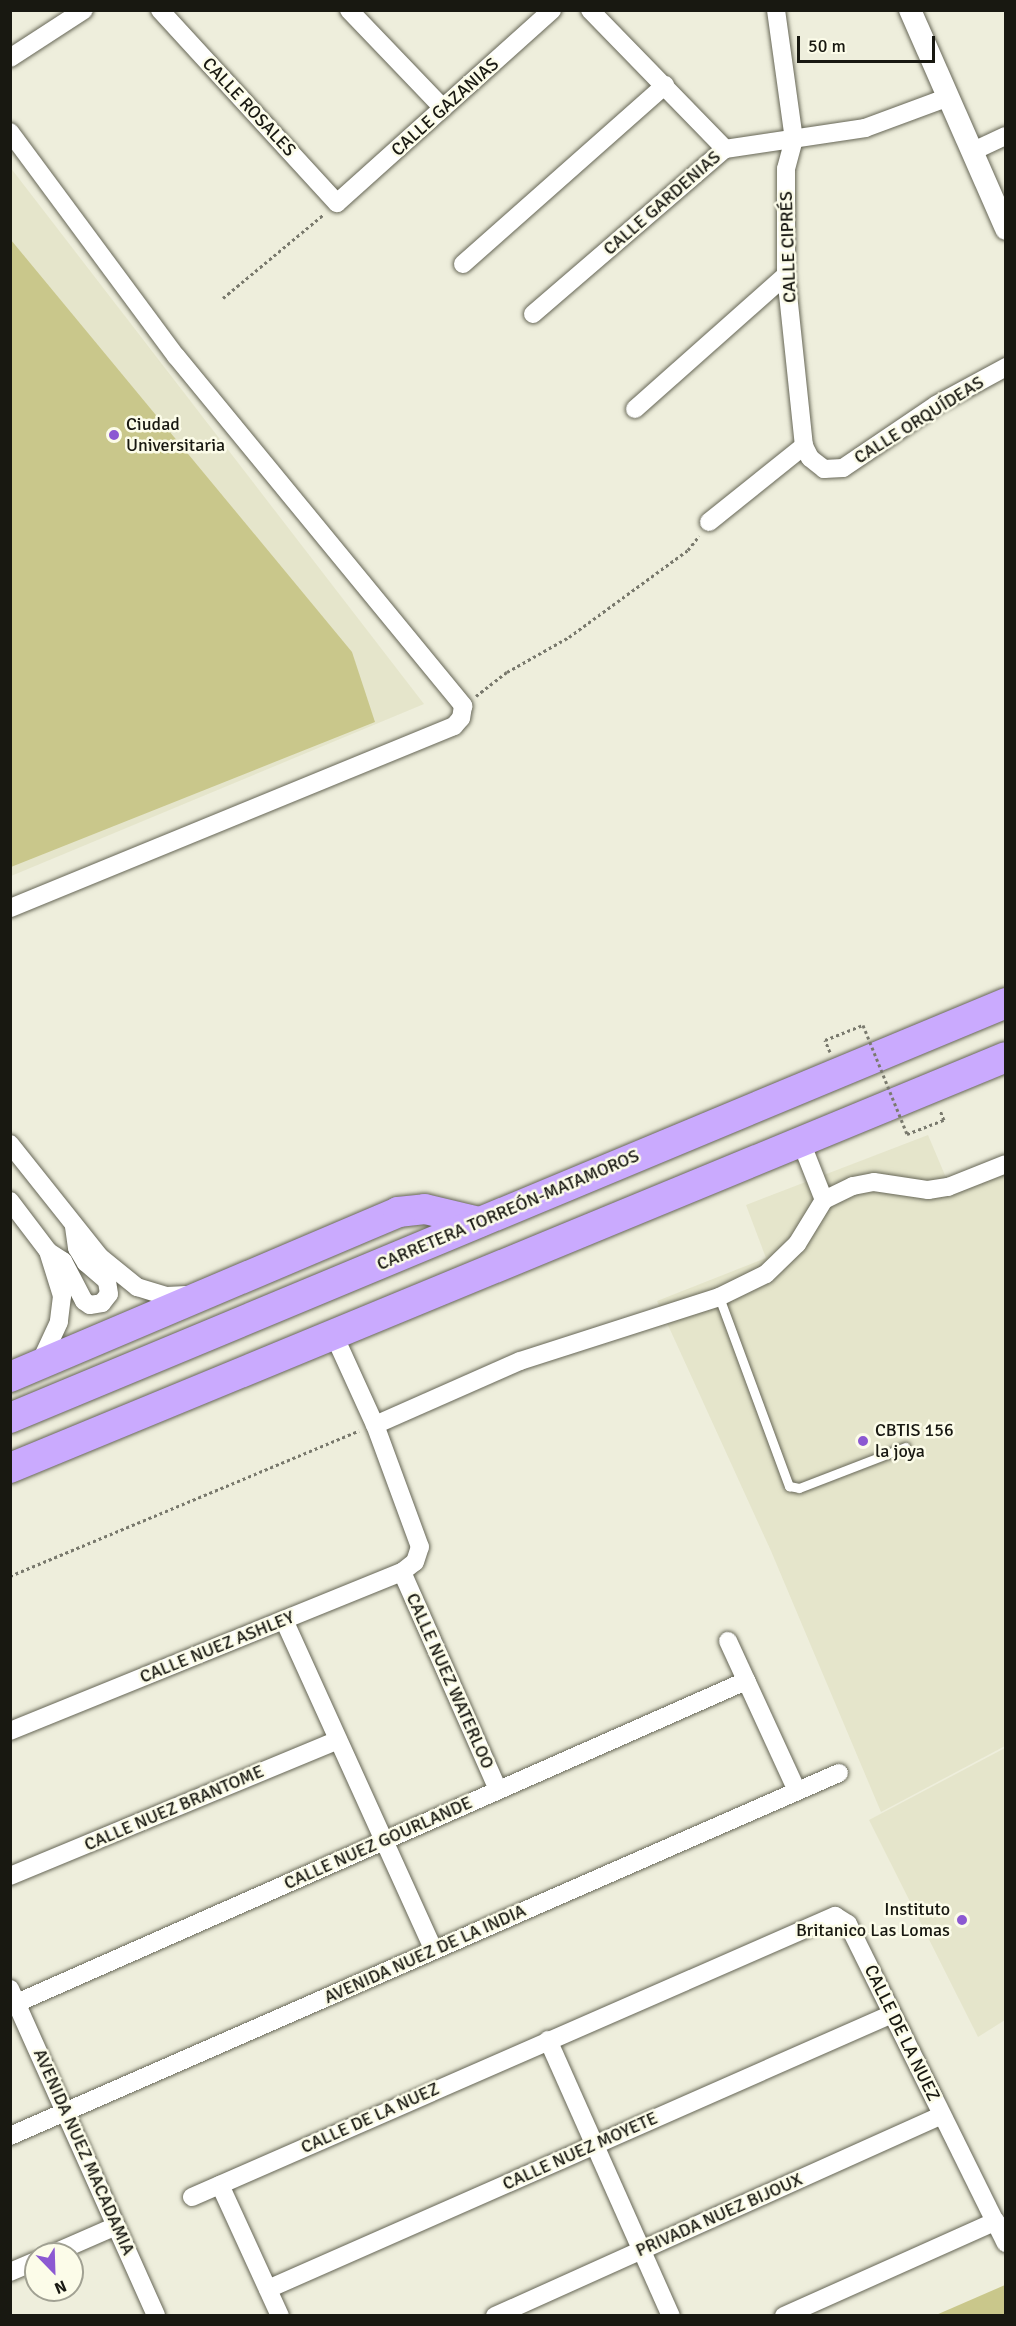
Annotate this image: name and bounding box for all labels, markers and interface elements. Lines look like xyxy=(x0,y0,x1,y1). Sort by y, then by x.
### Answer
scale bar xyxy=(800,24,938,62)
text: 50 m xyxy=(808,35,846,57)
street label: CALLE ROSALES xyxy=(198,53,300,161)
street label: CALLE GAZANIAS xyxy=(387,53,503,161)
street label: CALLE GARDENIAS xyxy=(599,146,725,260)
street label: CALLE CIPRÉS xyxy=(775,191,801,303)
street label: CALLE ORQUÍDEAS xyxy=(850,371,988,469)
place label: Ciudad Universitaria xyxy=(126,414,225,456)
marker: Ciudad Universitaria xyxy=(107,428,121,442)
street label: CARRETERA TORREÓN-MATAMOROS xyxy=(374,1145,642,1275)
place label: CBTIS 156 la joya xyxy=(875,1420,954,1462)
marker: CBTIS 156 la joya xyxy=(856,1434,870,1448)
street label: CALLE NUEZ WATERLOO xyxy=(401,1590,499,1772)
street label: CALLE NUEZ ASHLEY xyxy=(137,1606,297,1688)
street label: CALLE NUEZ BRANTOME xyxy=(81,1760,267,1856)
street label: CALLE NUEZ GOURLANDE xyxy=(281,1792,475,1894)
place label: Instituto Britanico Las Lomas xyxy=(796,1899,950,1942)
street label: AVENIDA NUEZ DE LA INDIA xyxy=(321,1900,529,2008)
marker: Instituto Britanico Las Lomas xyxy=(955,1913,969,1927)
street label: CALLE DE LA NUEZ xyxy=(860,1961,944,2105)
street label: AVENIDA NUEZ MACADAMIA xyxy=(29,2046,139,2258)
street label: CALLE DE LA NUEZ xyxy=(298,2078,442,2158)
street label: CALLE NUEZ MOYETE xyxy=(499,2107,661,2195)
street label: PRIVADA NUEZ BIJOUX xyxy=(632,2169,806,2261)
north arrow xyxy=(24,2242,84,2302)
text: N xyxy=(51,2275,69,2298)

